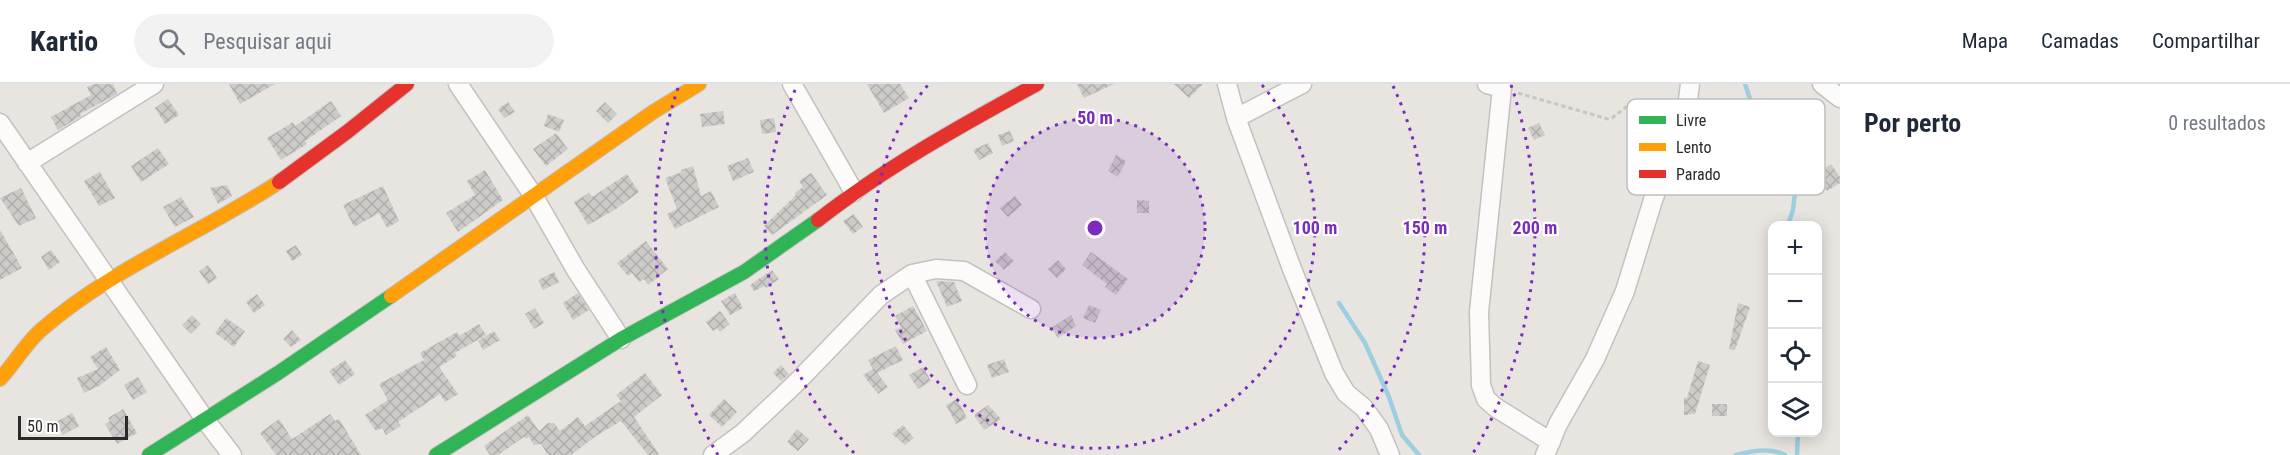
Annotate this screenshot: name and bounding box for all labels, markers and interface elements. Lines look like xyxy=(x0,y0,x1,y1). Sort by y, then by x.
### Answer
search box xyxy=(134,14,554,68)
text: Kartio xyxy=(30,25,98,58)
icon: search xyxy=(155,25,188,58)
text: Pesquisar aqui xyxy=(203,29,332,54)
text: Mapa xyxy=(1962,29,2008,53)
text: Camadas xyxy=(2041,29,2119,53)
text: Compartilhar xyxy=(2152,29,2260,53)
legend xyxy=(1627,99,1825,195)
text: 50 m xyxy=(1077,107,1113,128)
text: Por perto xyxy=(1864,108,1961,138)
text: Livre xyxy=(1676,111,1706,130)
text: 0 resultados xyxy=(2168,111,2266,135)
text: Lento xyxy=(1676,138,1711,157)
text: Parado xyxy=(1676,165,1721,184)
text: 100 m xyxy=(1293,217,1337,238)
text: 150 m xyxy=(1403,217,1447,238)
text: 200 m xyxy=(1513,217,1557,238)
centre of rings xyxy=(1085,218,1105,238)
map controls xyxy=(1768,221,1822,437)
button: + xyxy=(1768,221,1822,275)
button: − xyxy=(1768,275,1822,329)
button: locate xyxy=(1768,329,1822,383)
button: layers xyxy=(1768,383,1822,437)
scale bar xyxy=(18,413,128,440)
text: 50 m xyxy=(27,417,59,436)

